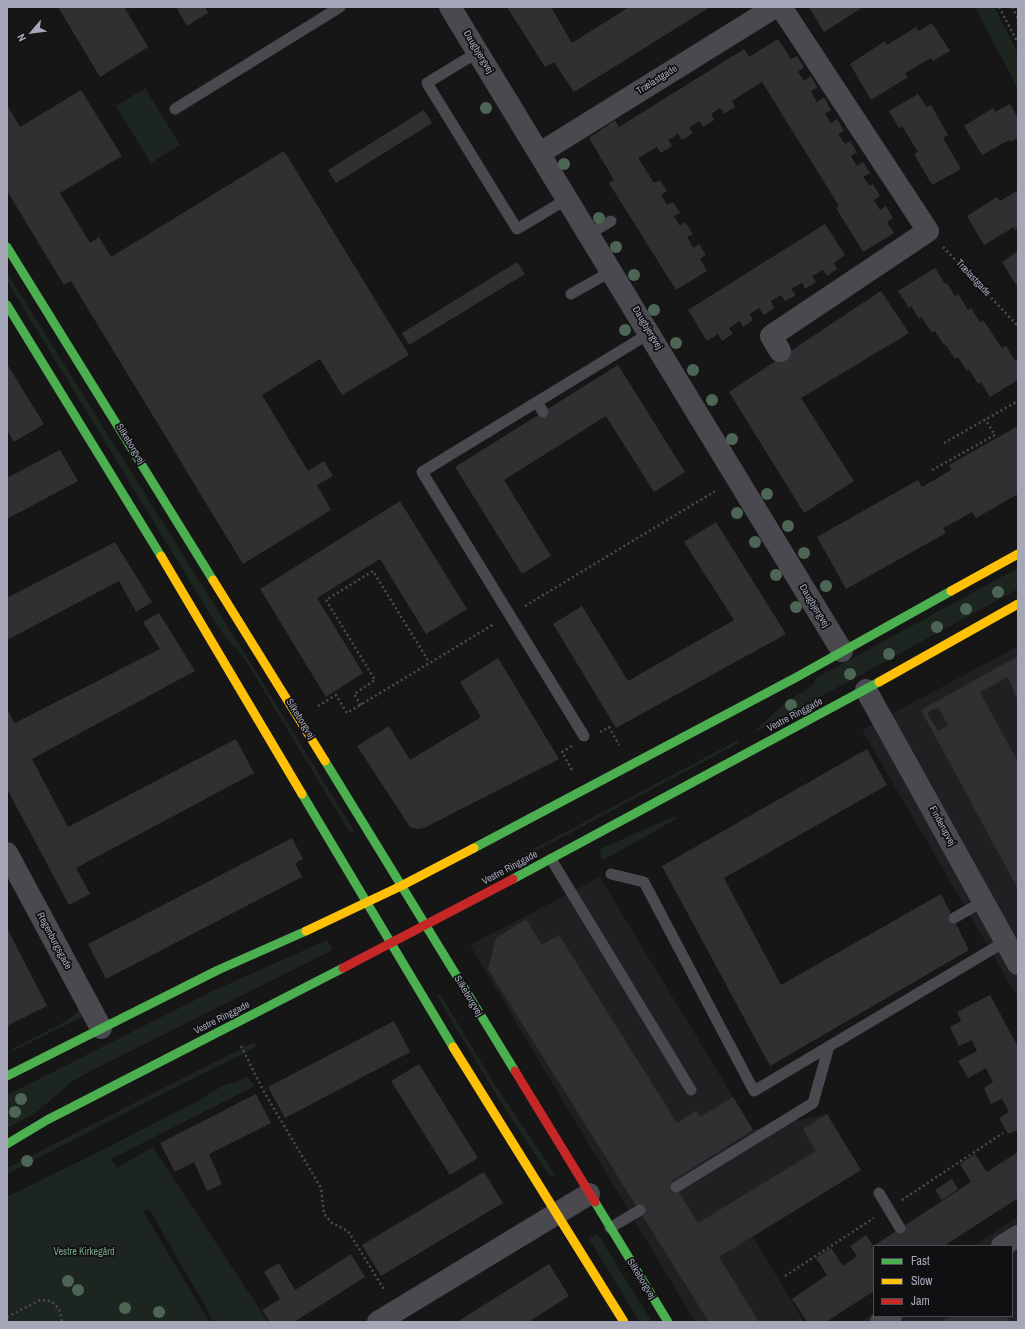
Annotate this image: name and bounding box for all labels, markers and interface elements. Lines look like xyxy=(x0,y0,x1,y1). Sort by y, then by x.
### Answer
north arrow xyxy=(12,12,52,52)
street label: Daugbjergvej xyxy=(460,28,496,76)
text: N xyxy=(14,31,29,44)
street label: Trælastgade xyxy=(634,63,680,97)
street label: Trælastgade xyxy=(953,257,993,299)
street label: Daugbjergvej xyxy=(629,304,665,352)
street label: Silkeborgvej xyxy=(113,422,147,466)
street label: Daugbjergvej xyxy=(796,582,832,630)
street label: Vestre Ringgade xyxy=(765,695,825,735)
street label: Silkeborgvej xyxy=(283,697,317,741)
street label: Finderupvej xyxy=(926,804,958,848)
street label: Vestre Ringgade xyxy=(480,848,540,888)
street label: Regenburgsgade xyxy=(34,910,74,972)
street label: Silkeborgvej xyxy=(451,974,485,1018)
street label: Vestre Ringgade xyxy=(192,999,252,1037)
legend xyxy=(873,1245,1013,1317)
park label: Vestre Kirkegård xyxy=(53,1246,115,1258)
text: Fast xyxy=(911,1253,930,1269)
street label: Silkeborgvej xyxy=(624,1257,658,1301)
text: Slow xyxy=(911,1273,932,1289)
text: Jam xyxy=(911,1293,930,1309)

